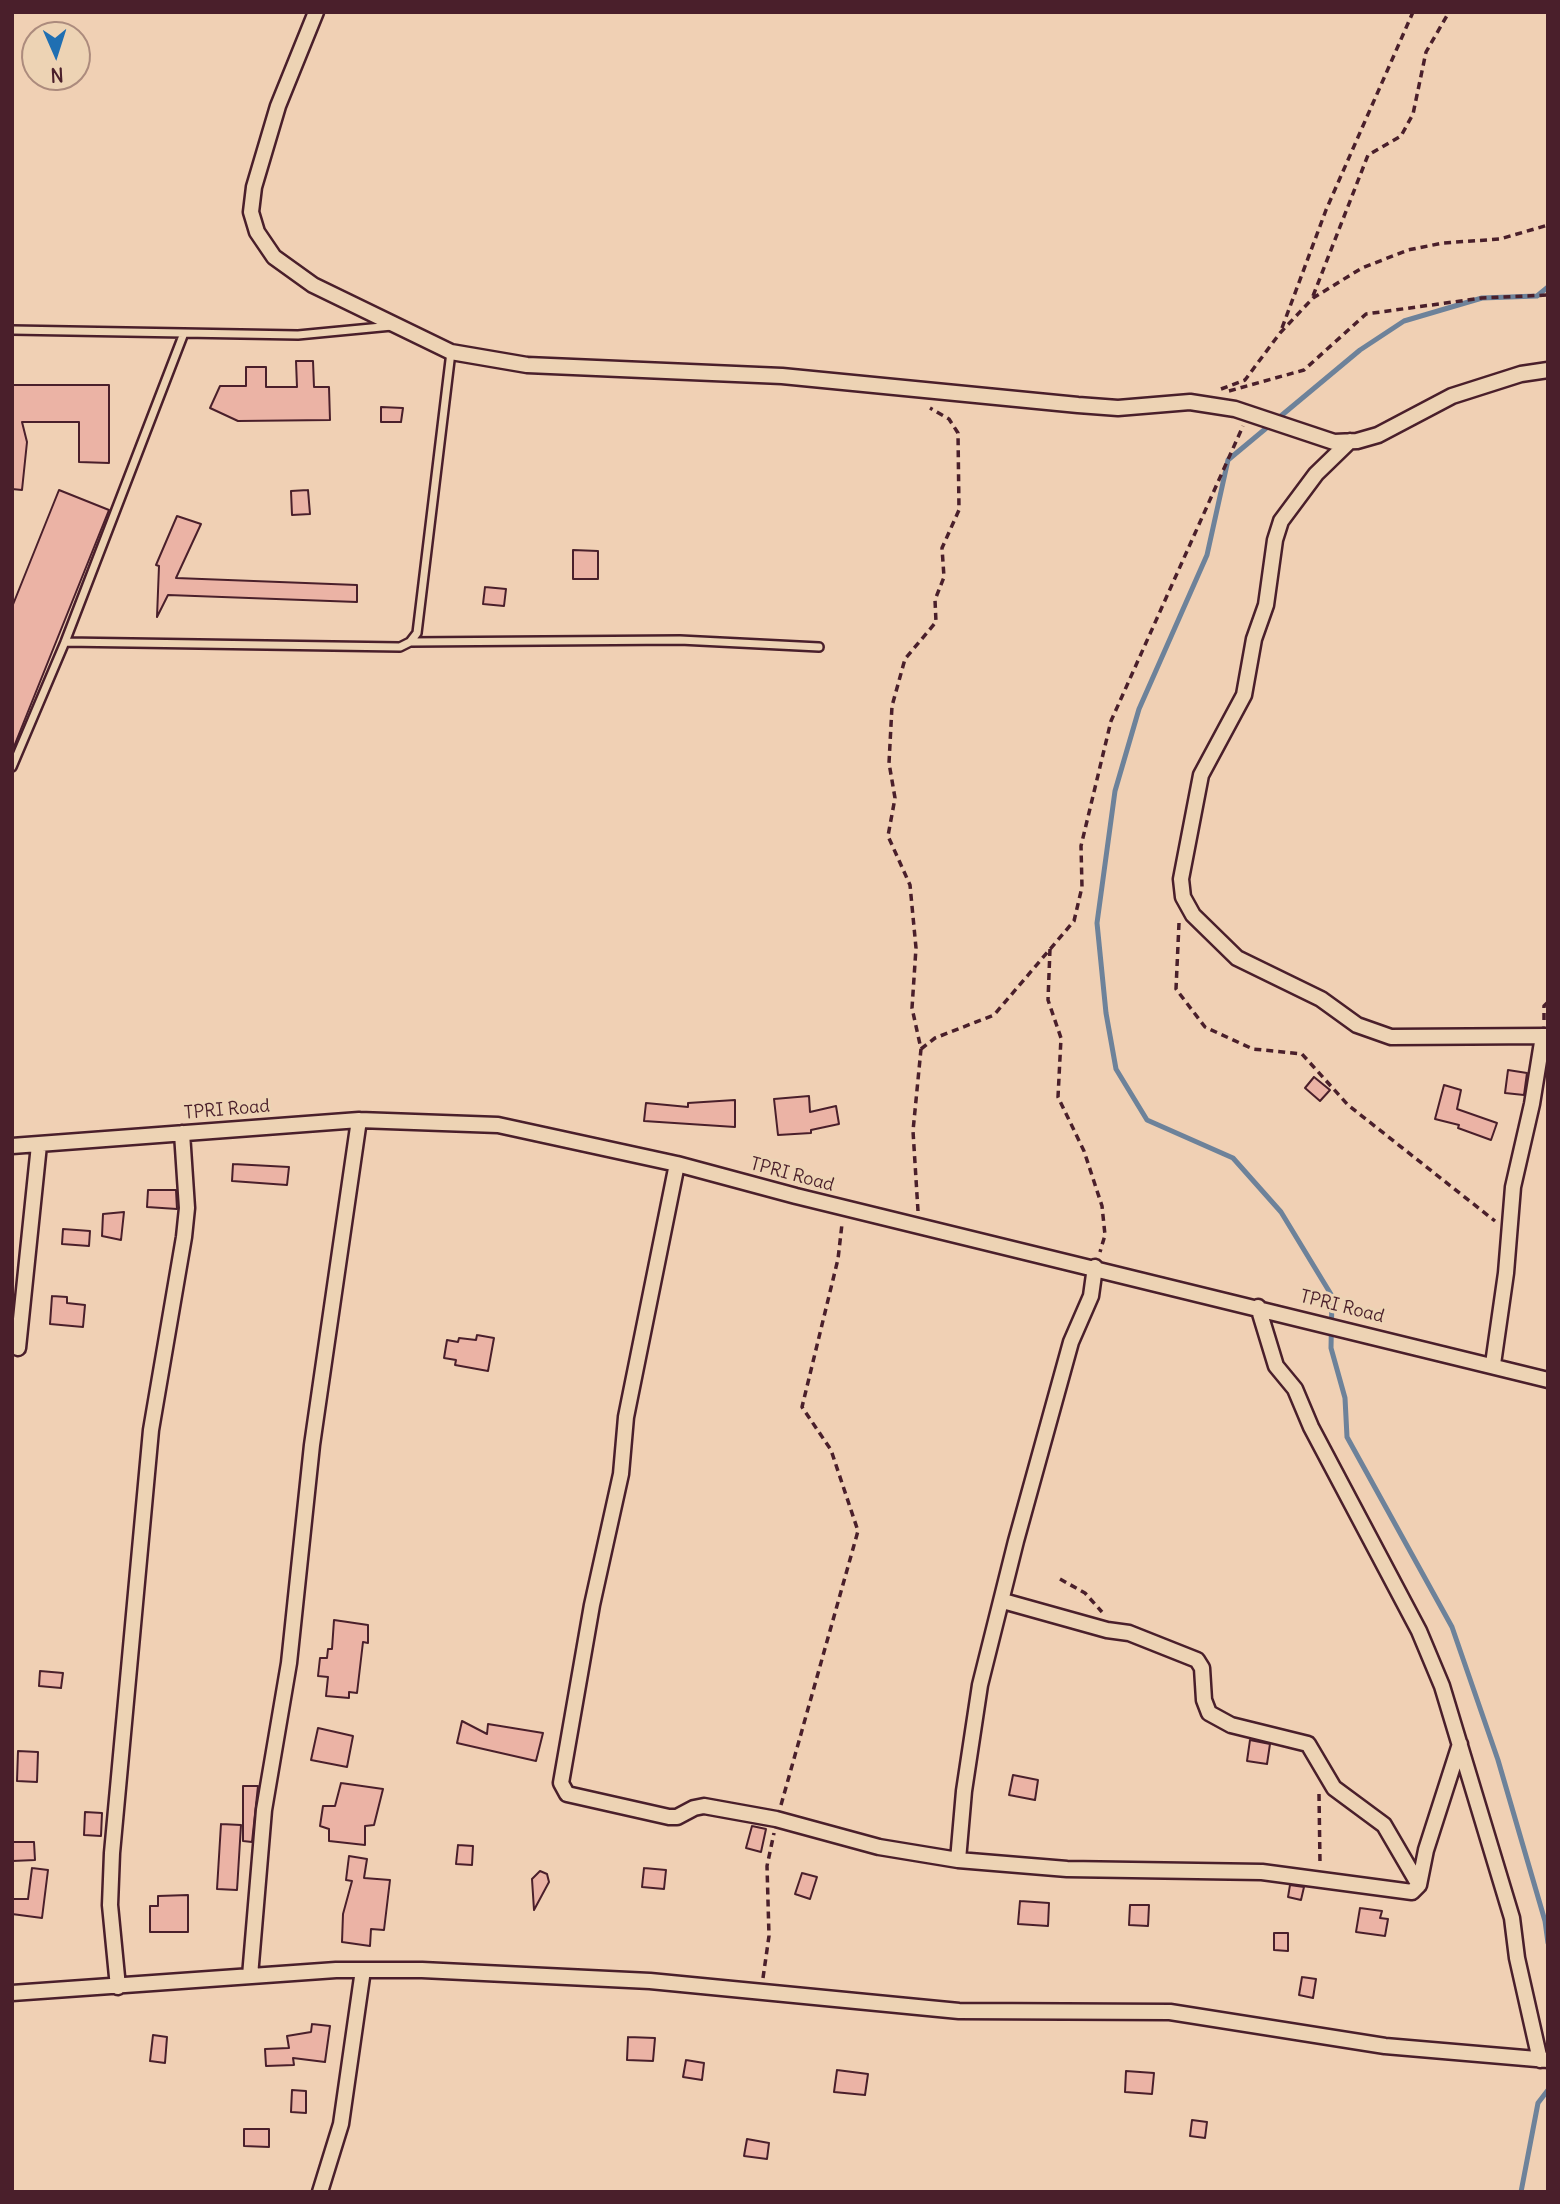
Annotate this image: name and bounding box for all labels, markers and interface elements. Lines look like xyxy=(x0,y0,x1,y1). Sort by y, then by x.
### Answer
north arrow xyxy=(21,21,91,91)
text: N xyxy=(50,63,64,87)
street label: TPRI Road xyxy=(183,1095,271,1125)
street label: TPRI Road xyxy=(748,1153,836,1197)
street label: TPRI Road xyxy=(1298,1286,1386,1328)

